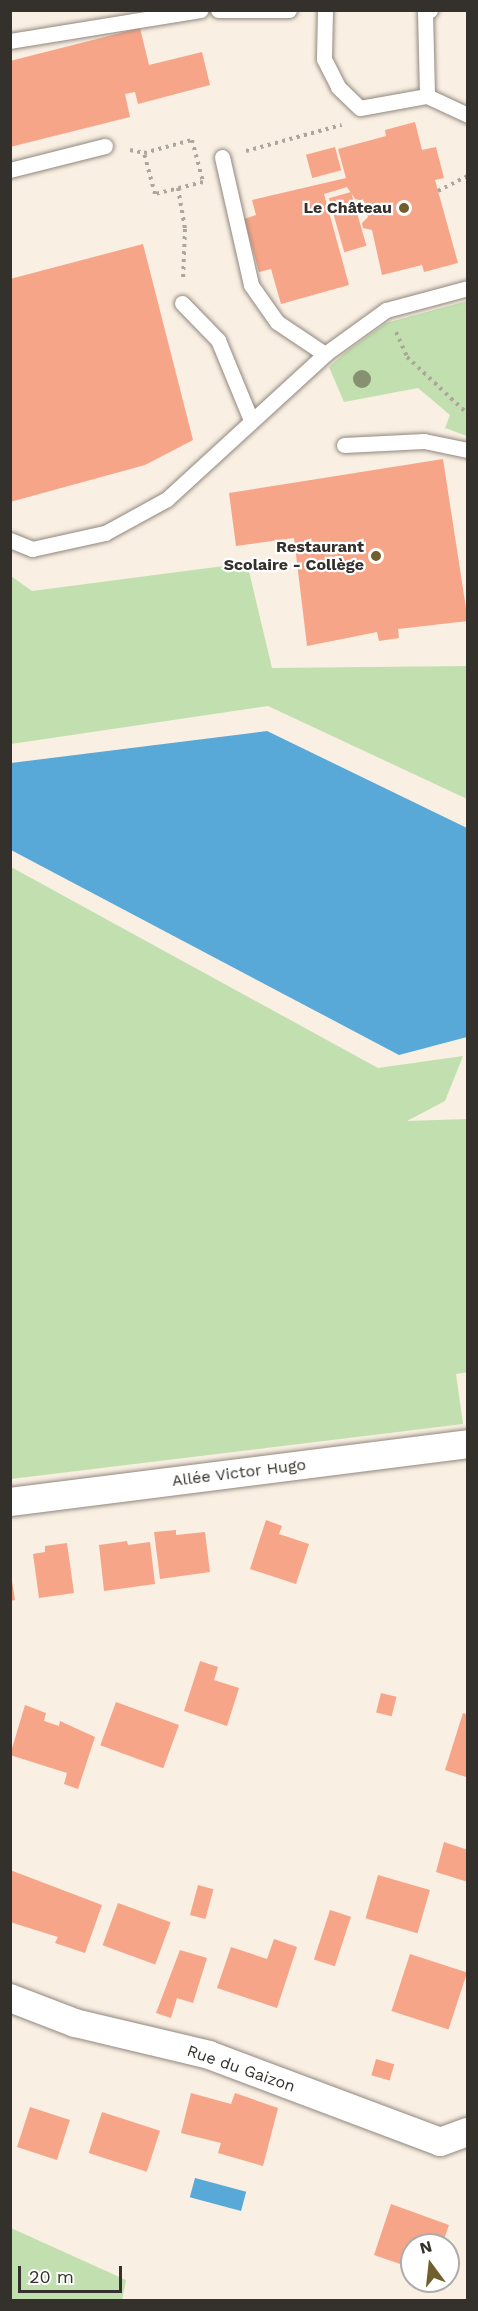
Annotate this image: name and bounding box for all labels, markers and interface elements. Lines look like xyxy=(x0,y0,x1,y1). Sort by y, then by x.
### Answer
place label: Le Château xyxy=(303,198,392,218)
marker: Le Château xyxy=(397,201,411,215)
place label: Restaurant Scolaire - Collège xyxy=(224,537,364,575)
marker: Restaurant Scolaire - Collège xyxy=(369,549,383,563)
street label: Allée Victor Hugo xyxy=(170,1455,308,1491)
street label: Rue du Gaizon xyxy=(184,2041,298,2097)
north arrow xyxy=(400,2233,460,2293)
text: N xyxy=(418,2236,434,2258)
scale bar xyxy=(21,2254,124,2292)
text: 20 m xyxy=(29,2266,74,2287)

